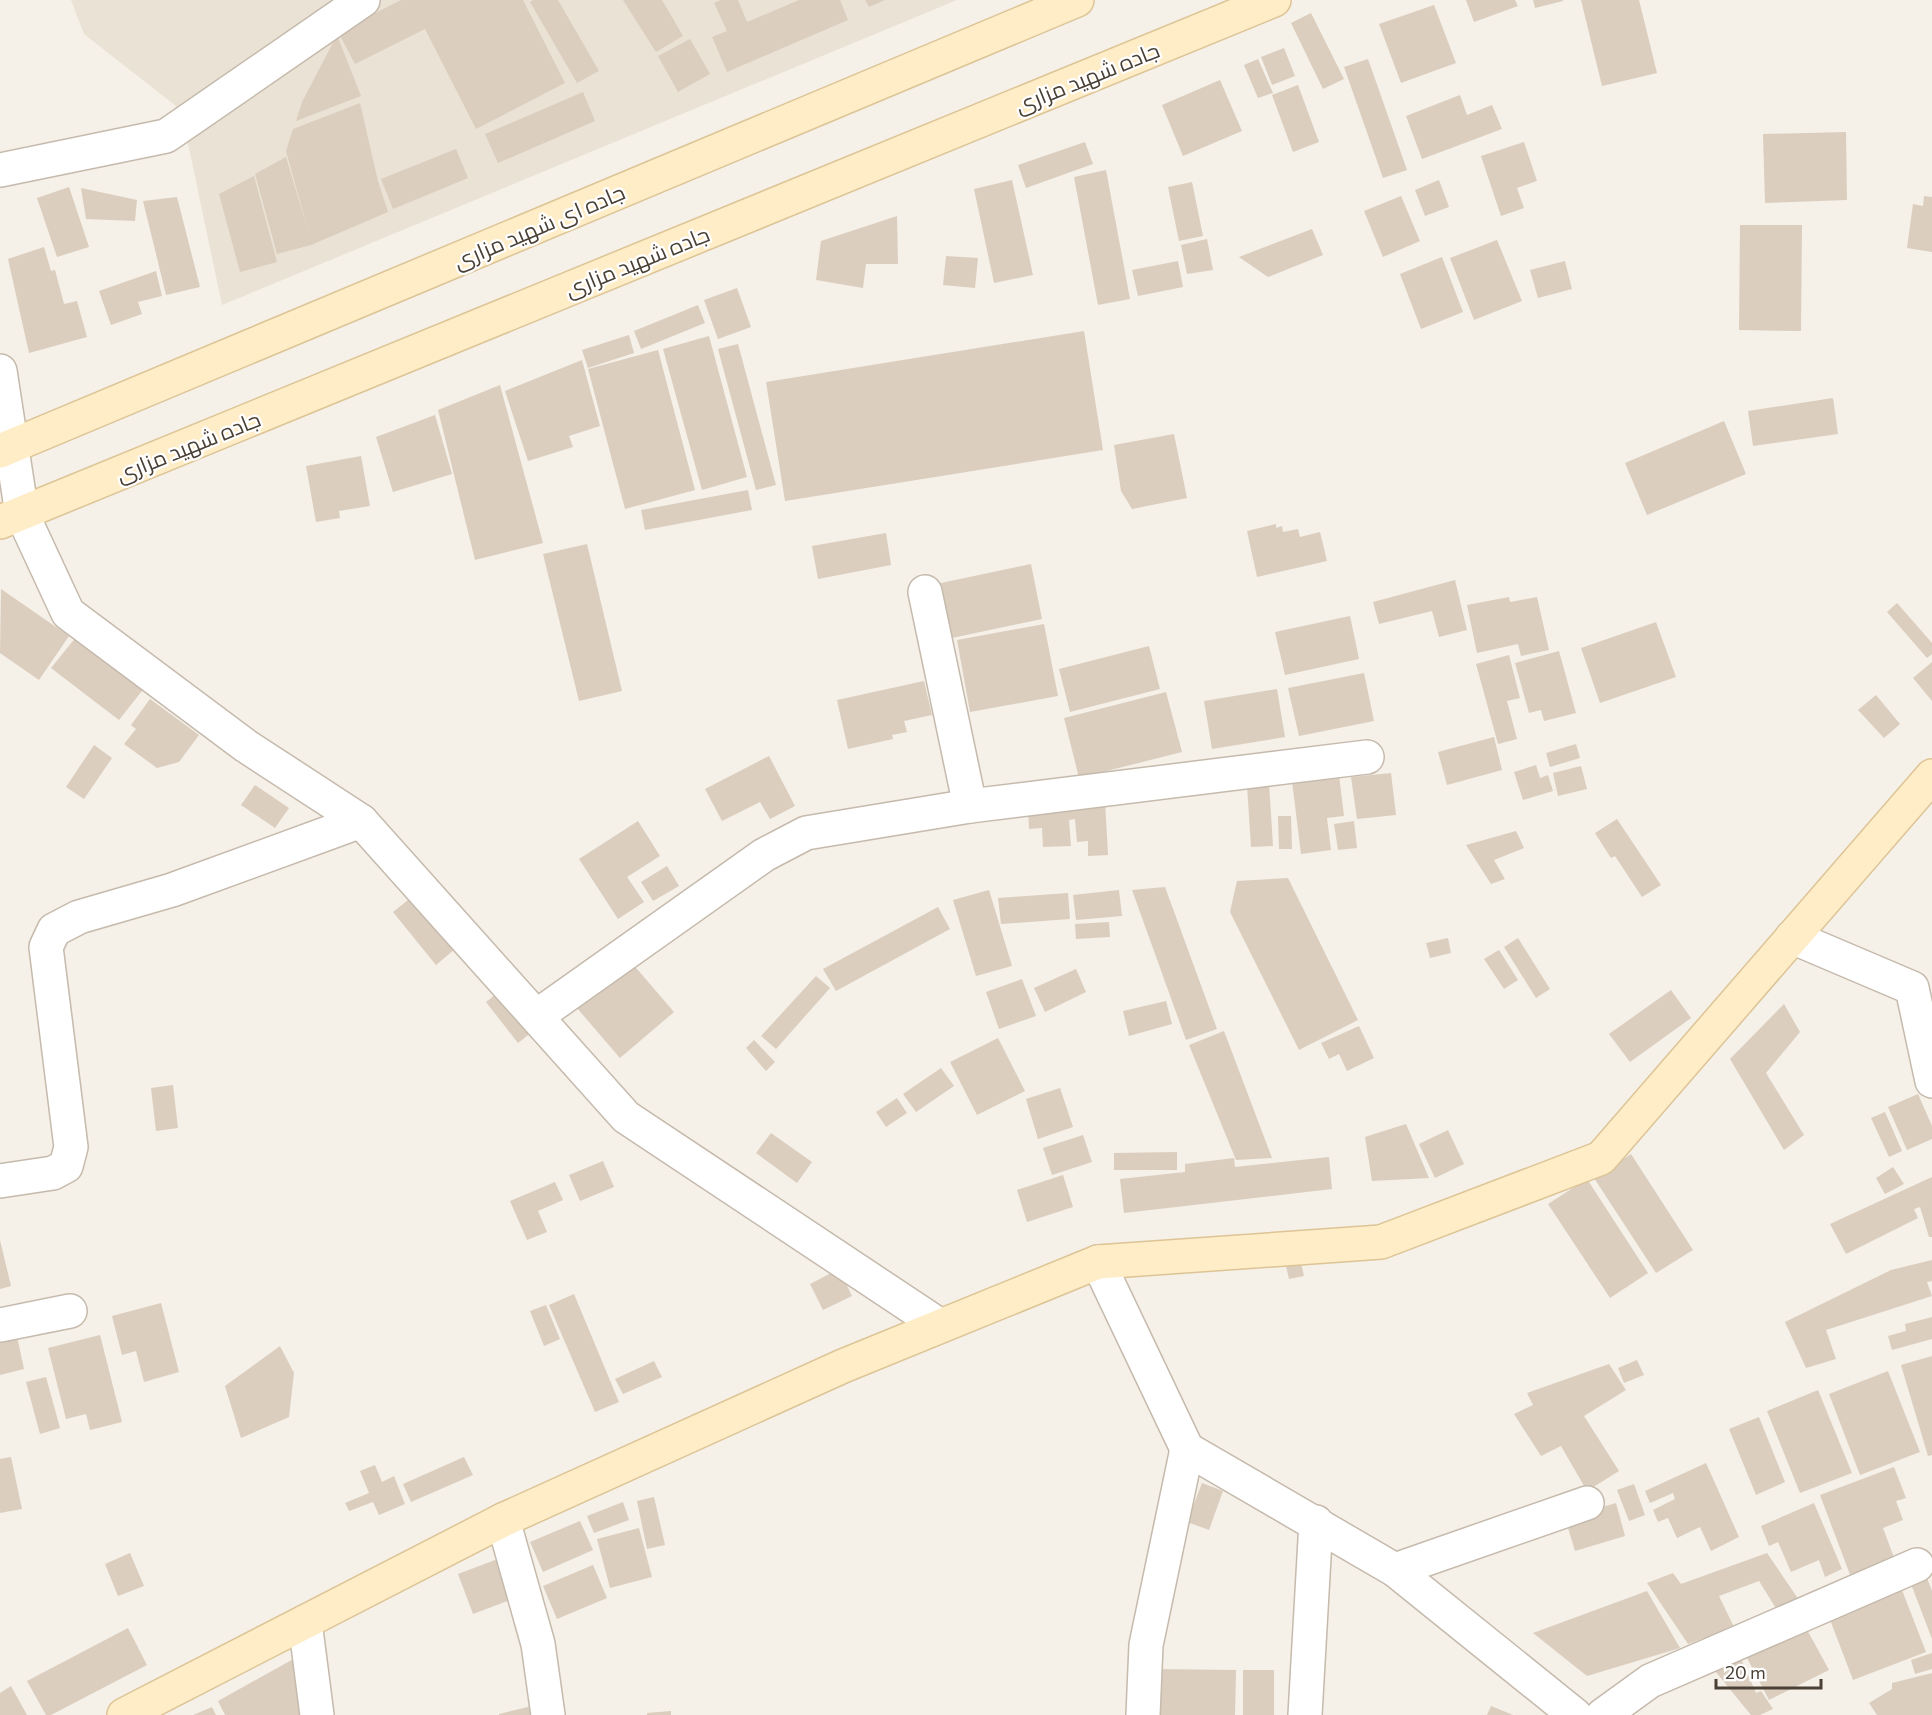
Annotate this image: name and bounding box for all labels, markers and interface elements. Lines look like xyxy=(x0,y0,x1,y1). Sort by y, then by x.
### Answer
street label: جاده شهید مزاری xyxy=(1011,36,1164,119)
street label: جاده ای شهید مزاری xyxy=(449,178,629,275)
street label: جاده شهید مزاری xyxy=(561,220,714,303)
street label: جاده شهید مزاری xyxy=(112,405,265,488)
scale bar xyxy=(1716,1652,1821,1690)
text: 20 m xyxy=(1725,1661,1766,1683)

